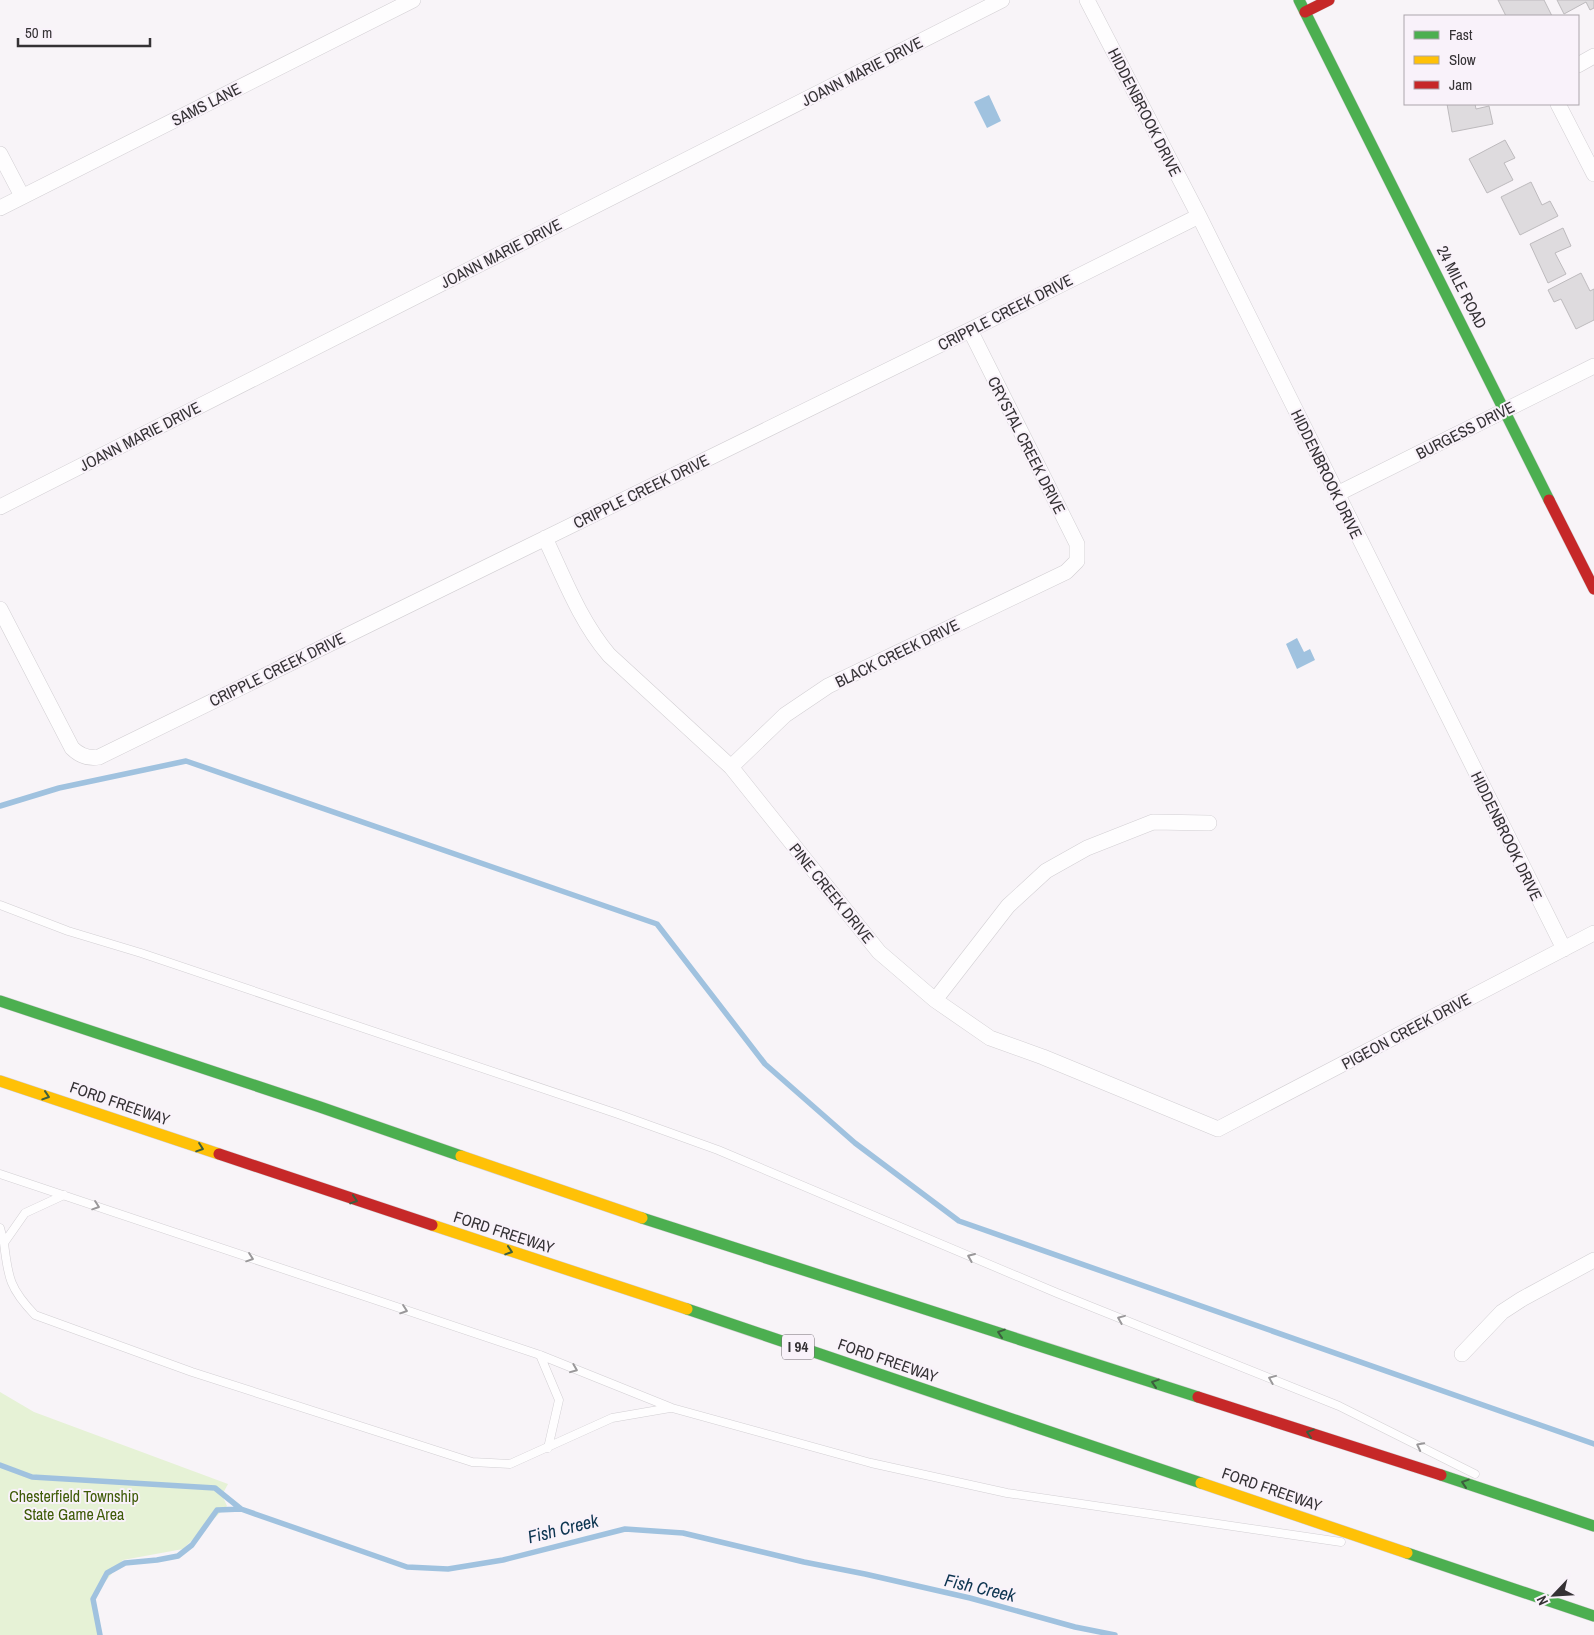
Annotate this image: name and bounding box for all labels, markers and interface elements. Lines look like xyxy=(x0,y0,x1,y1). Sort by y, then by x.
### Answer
scale bar xyxy=(18,15,150,47)
legend xyxy=(1404,15,1579,105)
text: 50 m xyxy=(25,22,52,43)
text: Fast xyxy=(1449,24,1473,45)
street label: JOANN MARIE DRIVE xyxy=(798,31,926,111)
street label: HIDDENBROOK DRIVE xyxy=(1103,44,1187,180)
text: Slow xyxy=(1449,49,1476,70)
text: Jam xyxy=(1449,74,1472,95)
street label: SAMS LANE xyxy=(168,77,244,131)
street label: JOANN MARIE DRIVE xyxy=(437,213,565,293)
street label: 24 MILE ROAD xyxy=(1432,242,1492,332)
street label: CRIPPLE CREEK DRIVE xyxy=(934,268,1076,356)
street label: CRYSTAL CREEK DRIVE xyxy=(983,373,1071,517)
street label: JOANN MARIE DRIVE xyxy=(76,396,204,476)
street label: BURGESS DRIVE xyxy=(1412,396,1518,464)
street label: HIDDENBROOK DRIVE xyxy=(1286,406,1368,542)
street label: CRIPPLE CREEK DRIVE xyxy=(569,449,713,533)
street label: BLACK CREEK DRIVE xyxy=(831,613,963,693)
street label: CRIPPLE CREEK DRIVE xyxy=(205,627,349,711)
street label: HIDDENBROOK DRIVE xyxy=(1466,768,1548,904)
street label: PINE CREEK DRIVE xyxy=(785,838,879,948)
street label: PIGEON CREEK DRIVE xyxy=(1337,988,1475,1074)
street label: FORD FREEWAY xyxy=(67,1076,173,1130)
one-way arrow xyxy=(42,1090,50,1100)
one-way arrow xyxy=(196,1142,204,1152)
one-way arrow xyxy=(350,1194,358,1204)
one-way arrow xyxy=(92,1200,100,1210)
street label: FORD FREEWAY xyxy=(451,1205,557,1259)
one-way arrow xyxy=(504,1245,512,1255)
one-way arrow xyxy=(246,1252,254,1262)
one-way arrow xyxy=(967,1252,976,1263)
one-way arrow xyxy=(400,1304,408,1314)
one-way arrow xyxy=(1117,1315,1126,1325)
one-way arrow xyxy=(997,1329,1005,1339)
street label: FORD FREEWAY xyxy=(835,1333,941,1387)
road number: I 94 xyxy=(782,1334,814,1360)
one-way arrow xyxy=(569,1363,578,1373)
one-way arrow xyxy=(1268,1375,1277,1385)
one-way arrow xyxy=(1152,1379,1160,1389)
one-way arrow xyxy=(1306,1429,1315,1439)
one-way arrow xyxy=(1416,1442,1425,1453)
street label: FORD FREEWAY xyxy=(1219,1462,1325,1516)
one-way arrow xyxy=(1461,1479,1469,1489)
park label: Chesterfield Township State Game Area xyxy=(9,1485,139,1525)
water label: Fish Creek xyxy=(525,1508,602,1549)
water label: Fish Creek xyxy=(942,1567,1019,1608)
north arrow xyxy=(1529,1570,1579,1620)
text: N xyxy=(1532,1593,1552,1608)

